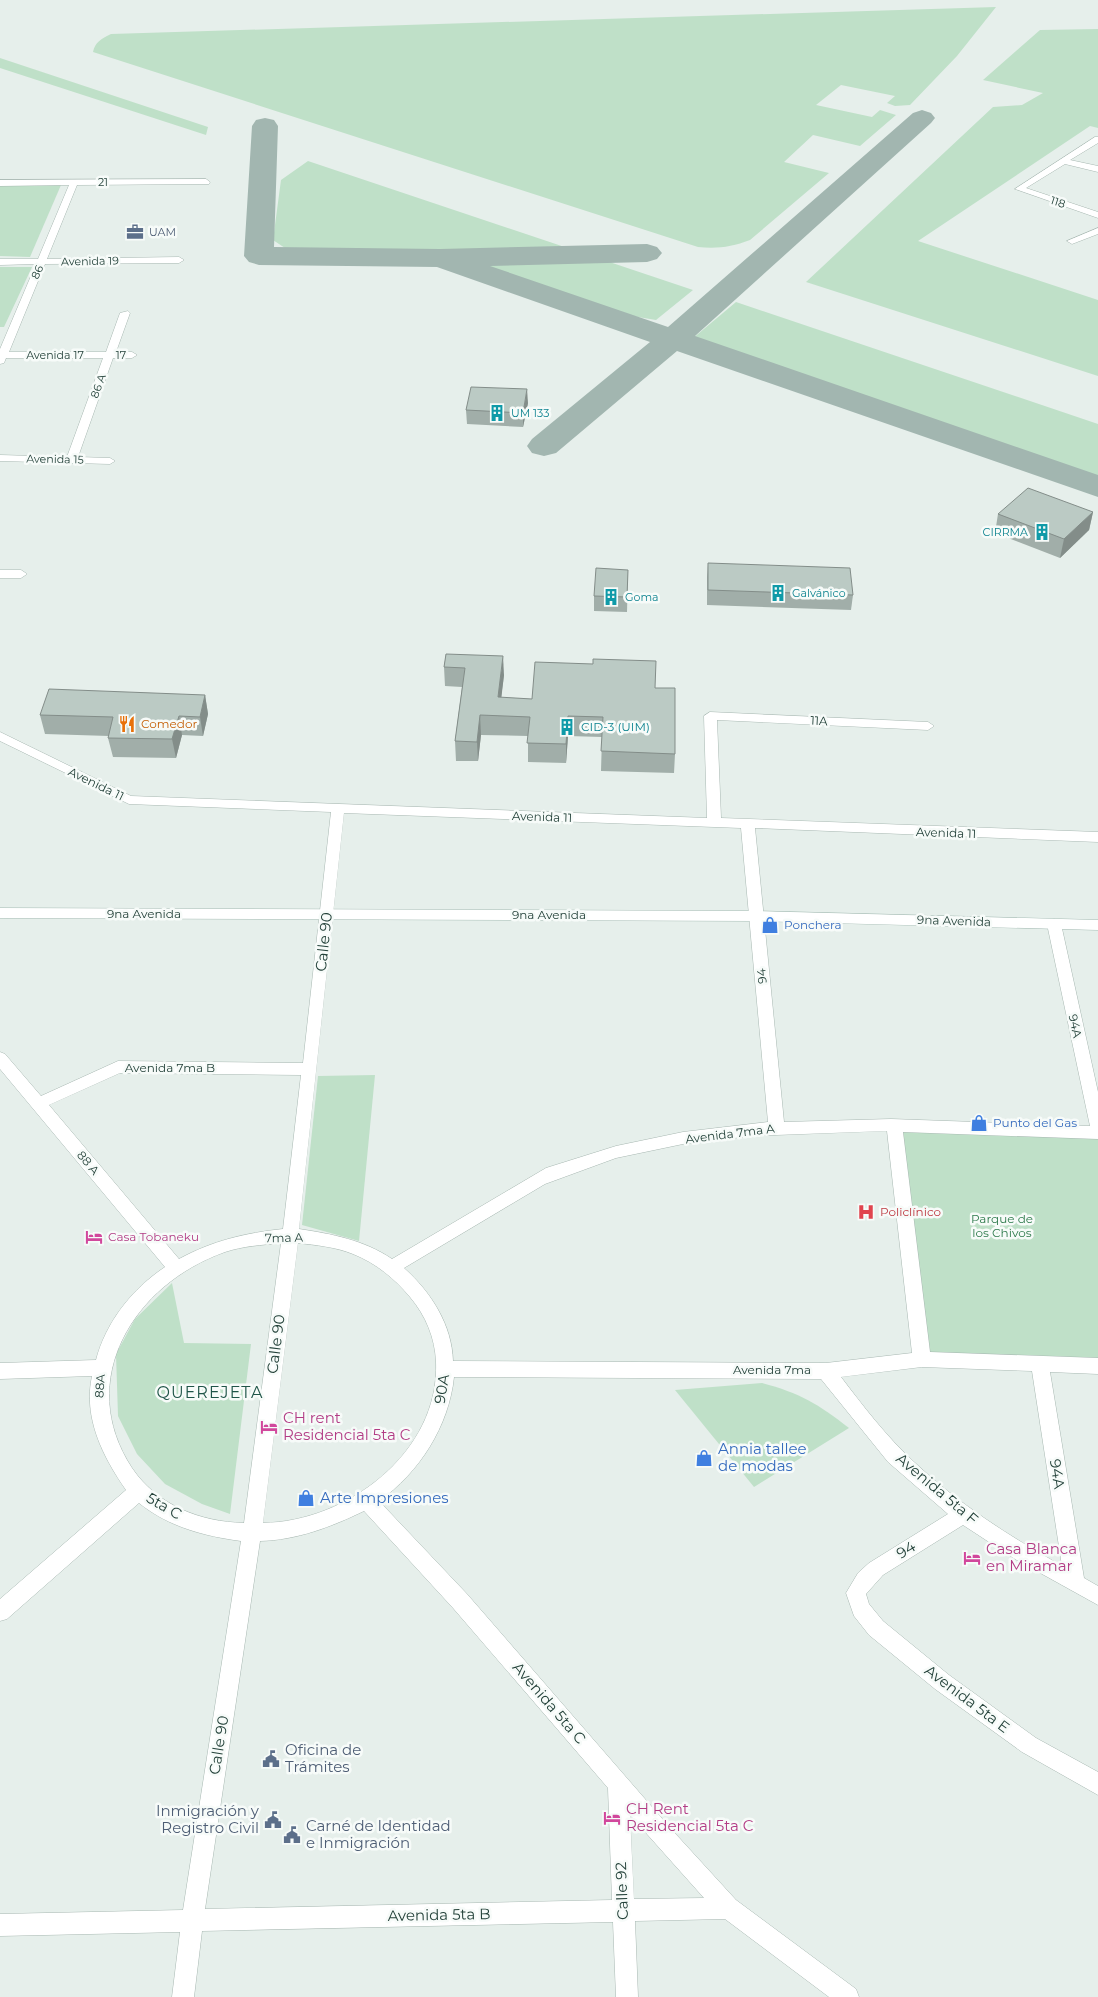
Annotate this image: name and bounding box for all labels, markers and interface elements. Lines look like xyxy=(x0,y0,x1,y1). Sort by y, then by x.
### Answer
street label: 21 xyxy=(98,175,108,189)
street label: 118 xyxy=(1049,193,1067,211)
office icon: UAM xyxy=(125,222,145,242)
place label: UAM xyxy=(149,225,176,239)
street label: Avenida 19 xyxy=(61,253,119,269)
street label: 86 xyxy=(28,263,46,281)
street label: Avenida 17 xyxy=(26,348,84,362)
street label: 17 xyxy=(116,348,126,362)
street label: 86 A xyxy=(87,372,109,400)
building icon: UM 133 xyxy=(487,403,507,423)
place label: UM 133 xyxy=(511,406,549,420)
street label: Avenida 15 xyxy=(26,451,84,467)
building icon: CIRRMA xyxy=(1032,522,1052,542)
place label: CIRRMA xyxy=(983,525,1028,539)
building icon: Galvánico xyxy=(768,583,788,603)
place label: Galvánico xyxy=(792,586,846,600)
building icon: Goma xyxy=(601,587,621,607)
place label: Goma xyxy=(625,590,659,604)
street label: 11A xyxy=(810,713,828,728)
restaurant icon: Comedor xyxy=(117,714,137,734)
place label: Comedor xyxy=(141,716,197,731)
building icon: CID-3 (UIM) xyxy=(557,717,577,737)
place label: CID-3 (UIM) xyxy=(581,719,650,734)
street label: Avenida 11 xyxy=(66,764,127,803)
street label: Avenida 11 xyxy=(512,808,572,825)
street label: Avenida 11 xyxy=(916,824,976,841)
street label: 9na Avenida xyxy=(107,906,181,921)
street label: 9na Avenida xyxy=(512,907,586,922)
street label: Calle 90 xyxy=(311,911,336,973)
street label: 9na Avenida xyxy=(917,912,991,929)
shop icon: Ponchera xyxy=(760,915,780,935)
place label: Ponchera xyxy=(784,917,842,932)
street label: 94 xyxy=(753,968,770,984)
street label: 94A xyxy=(1066,1013,1085,1039)
street label: Avenida 7ma B xyxy=(125,1060,215,1075)
shop icon: Punto del Gas xyxy=(969,1113,989,1133)
place label: Punto del Gas xyxy=(993,1115,1077,1130)
street label: Avenida 7ma A xyxy=(684,1121,776,1146)
street label: 88 A xyxy=(74,1147,103,1178)
hospital icon: Policlínico xyxy=(856,1202,876,1222)
place label: Policlínico xyxy=(880,1204,941,1219)
park label: Parque de los Chivos xyxy=(971,1211,1033,1240)
hotel icon: Casa Tobaneku xyxy=(84,1227,104,1247)
place label: Casa Tobaneku xyxy=(108,1229,199,1244)
street label: 7ma A xyxy=(265,1230,304,1245)
street label: Calle 90 xyxy=(262,1313,289,1375)
street label: Avenida 7ma xyxy=(733,1362,811,1377)
street label: 88A xyxy=(91,1373,108,1398)
street label: 90A xyxy=(430,1373,453,1405)
district label: QUEREJETA xyxy=(157,1383,263,1402)
place label: CH rent Residencial 5ta C xyxy=(283,1408,411,1444)
hotel icon: CH rent Residencial 5ta C xyxy=(259,1417,279,1437)
place label: Annia tallee de modas xyxy=(718,1439,807,1475)
shop icon: Annia tallee de modas xyxy=(694,1448,714,1468)
street label: Avenida 5ta F xyxy=(893,1449,982,1528)
street label: 94A xyxy=(1046,1458,1069,1490)
street label: 5ta C xyxy=(143,1488,186,1523)
shop icon: Arte Impresiones xyxy=(296,1488,316,1508)
place label: Arte Impresiones xyxy=(320,1488,449,1507)
street label: 94 xyxy=(893,1536,919,1563)
place label: Casa Blanca en Miramar xyxy=(986,1539,1077,1575)
hotel icon: Casa Blanca en Miramar xyxy=(962,1548,982,1568)
street label: Avenida 5ta C xyxy=(509,1658,590,1748)
street label: Avenida 5ta E xyxy=(921,1660,1014,1737)
street label: Calle 90 xyxy=(204,1714,233,1776)
place label: Oficina de Trámites xyxy=(285,1740,361,1776)
public building icon: Oficina de Trámites xyxy=(261,1749,281,1769)
place label: CH Rent Residencial 5ta C xyxy=(626,1799,754,1835)
place label: Inmigración y Registro Civil xyxy=(156,1801,260,1837)
hotel icon: CH Rent Residencial 5ta C xyxy=(602,1808,622,1828)
public building icon: Inmigración y Registro Civil xyxy=(263,1810,283,1830)
place label: Carné de Identidad e Inmigración xyxy=(306,1816,451,1852)
public building icon: Carné de Identidad e Inmigración xyxy=(282,1825,302,1845)
street label: Calle 92 xyxy=(611,1862,632,1920)
street label: Avenida 5ta B xyxy=(387,1904,491,1925)

